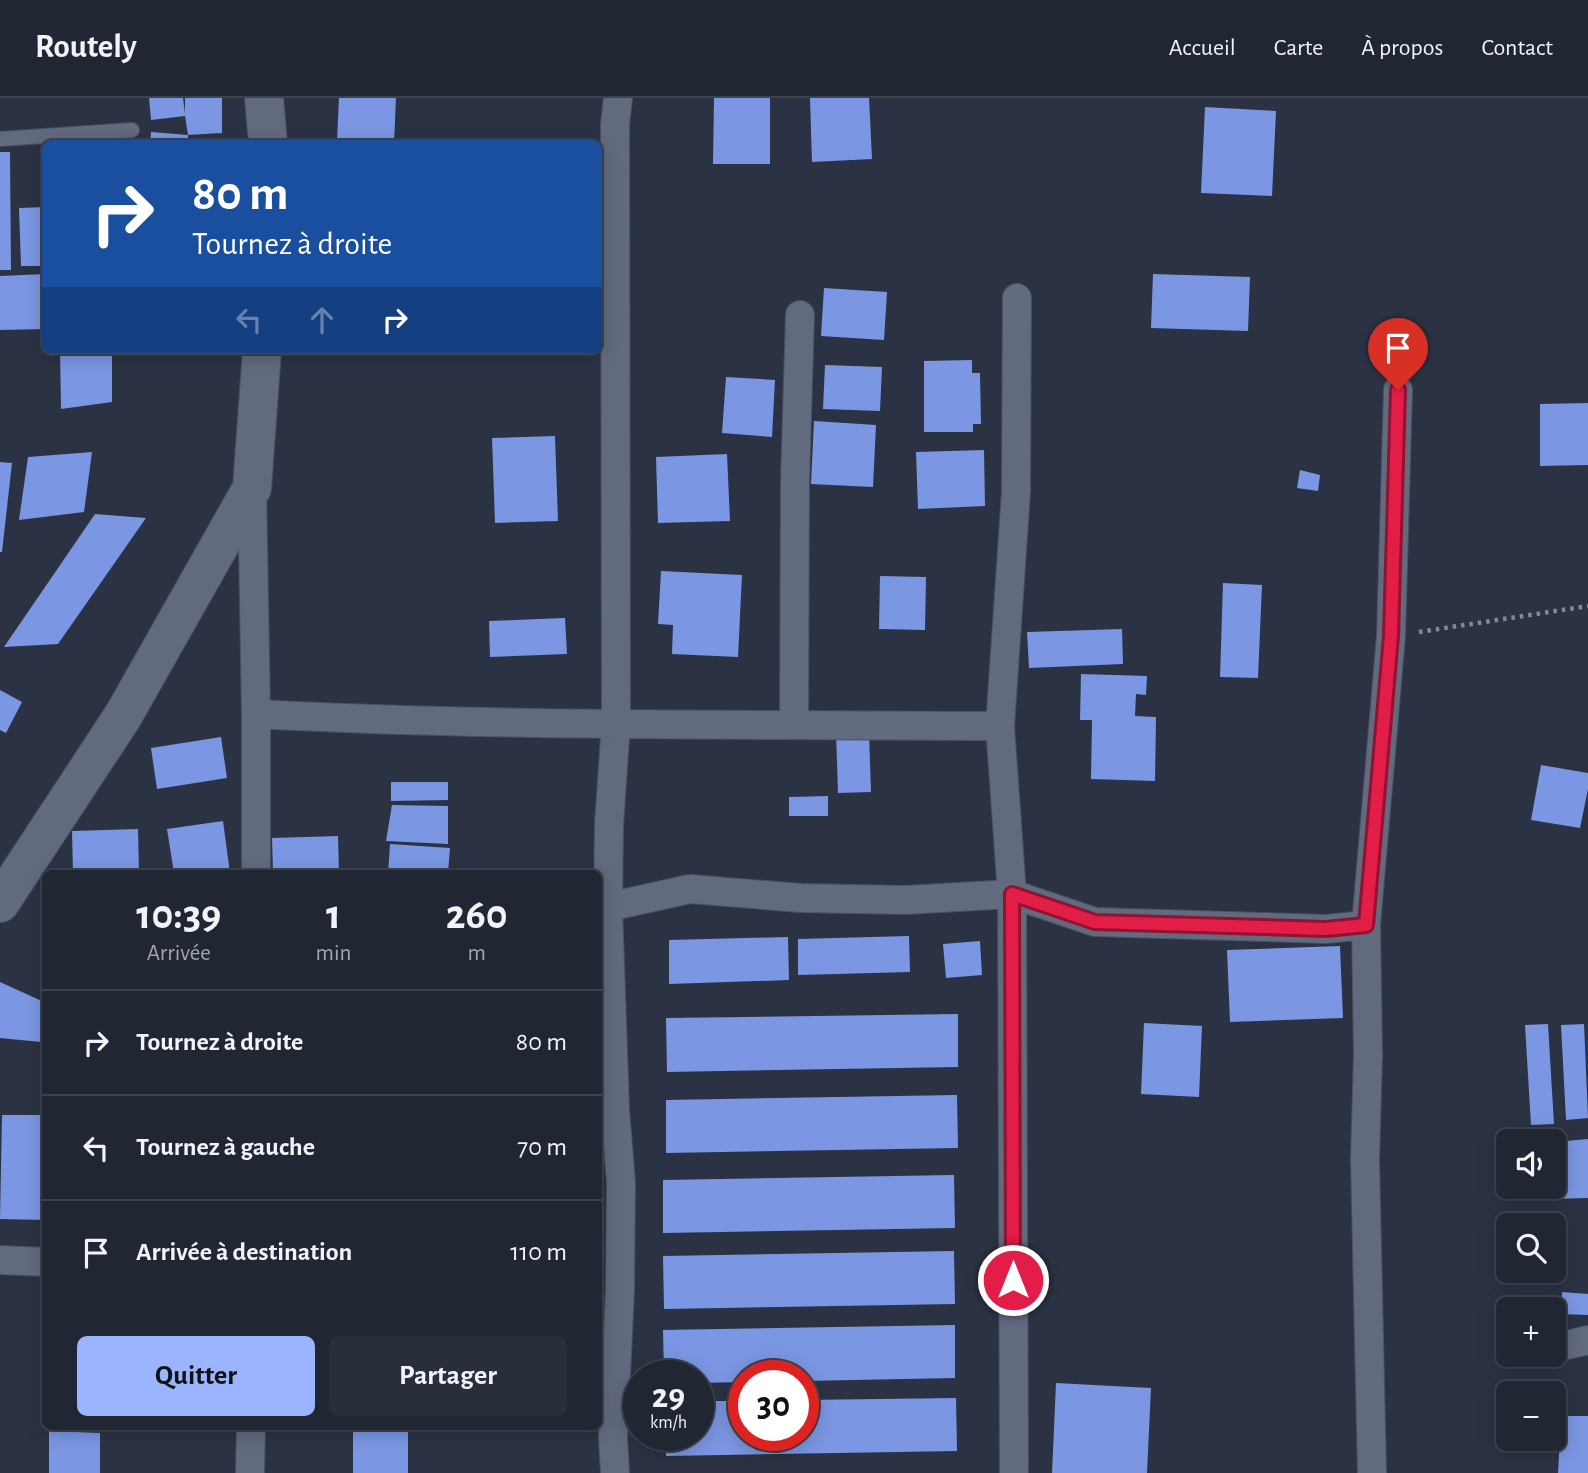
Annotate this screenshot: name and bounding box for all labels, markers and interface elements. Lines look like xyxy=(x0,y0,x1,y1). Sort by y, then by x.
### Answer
text: Routely xyxy=(35,31,137,64)
text: Accueil xyxy=(1169,36,1236,60)
text: Carte xyxy=(1274,36,1323,60)
text: À propos xyxy=(1361,36,1443,60)
text: Contact xyxy=(1481,36,1553,60)
icon: right xyxy=(77,168,168,259)
text: 80 m xyxy=(192,170,289,219)
text: Tournez à droite xyxy=(192,228,392,260)
icon: left xyxy=(230,301,268,339)
icon: ahead xyxy=(303,301,341,339)
icon: right xyxy=(376,301,414,339)
pin xyxy=(1368,318,1428,390)
icon: arrive xyxy=(1379,329,1417,367)
text: 10:39 xyxy=(136,894,221,936)
text: 1 xyxy=(326,894,341,936)
text: 260 xyxy=(446,894,508,936)
text: Arrivée xyxy=(147,942,211,965)
text: min xyxy=(316,942,351,965)
text: m xyxy=(468,942,486,965)
icon: right xyxy=(77,1024,115,1062)
text: Tournez à droite xyxy=(136,1029,303,1055)
text: 80 m xyxy=(516,1029,567,1055)
icon: left xyxy=(77,1129,115,1167)
map controls xyxy=(1496,1129,1566,1451)
button: sound xyxy=(1496,1129,1566,1199)
text: Tournez à gauche xyxy=(136,1134,315,1160)
text: 70 m xyxy=(517,1134,567,1160)
button: search xyxy=(1496,1213,1566,1283)
icon: arrive xyxy=(77,1234,115,1272)
text: Arrivée à destination xyxy=(136,1239,352,1265)
text: 110 m xyxy=(510,1239,567,1265)
position arrow xyxy=(976,1243,1050,1317)
button: + xyxy=(1496,1297,1566,1367)
button: Quitter xyxy=(77,1336,315,1416)
button: Partager xyxy=(329,1336,567,1416)
speed limit sign: 30 xyxy=(728,1360,819,1451)
text: 29 xyxy=(652,1379,685,1414)
button: − xyxy=(1496,1381,1566,1451)
text: km/h xyxy=(650,1414,687,1432)

